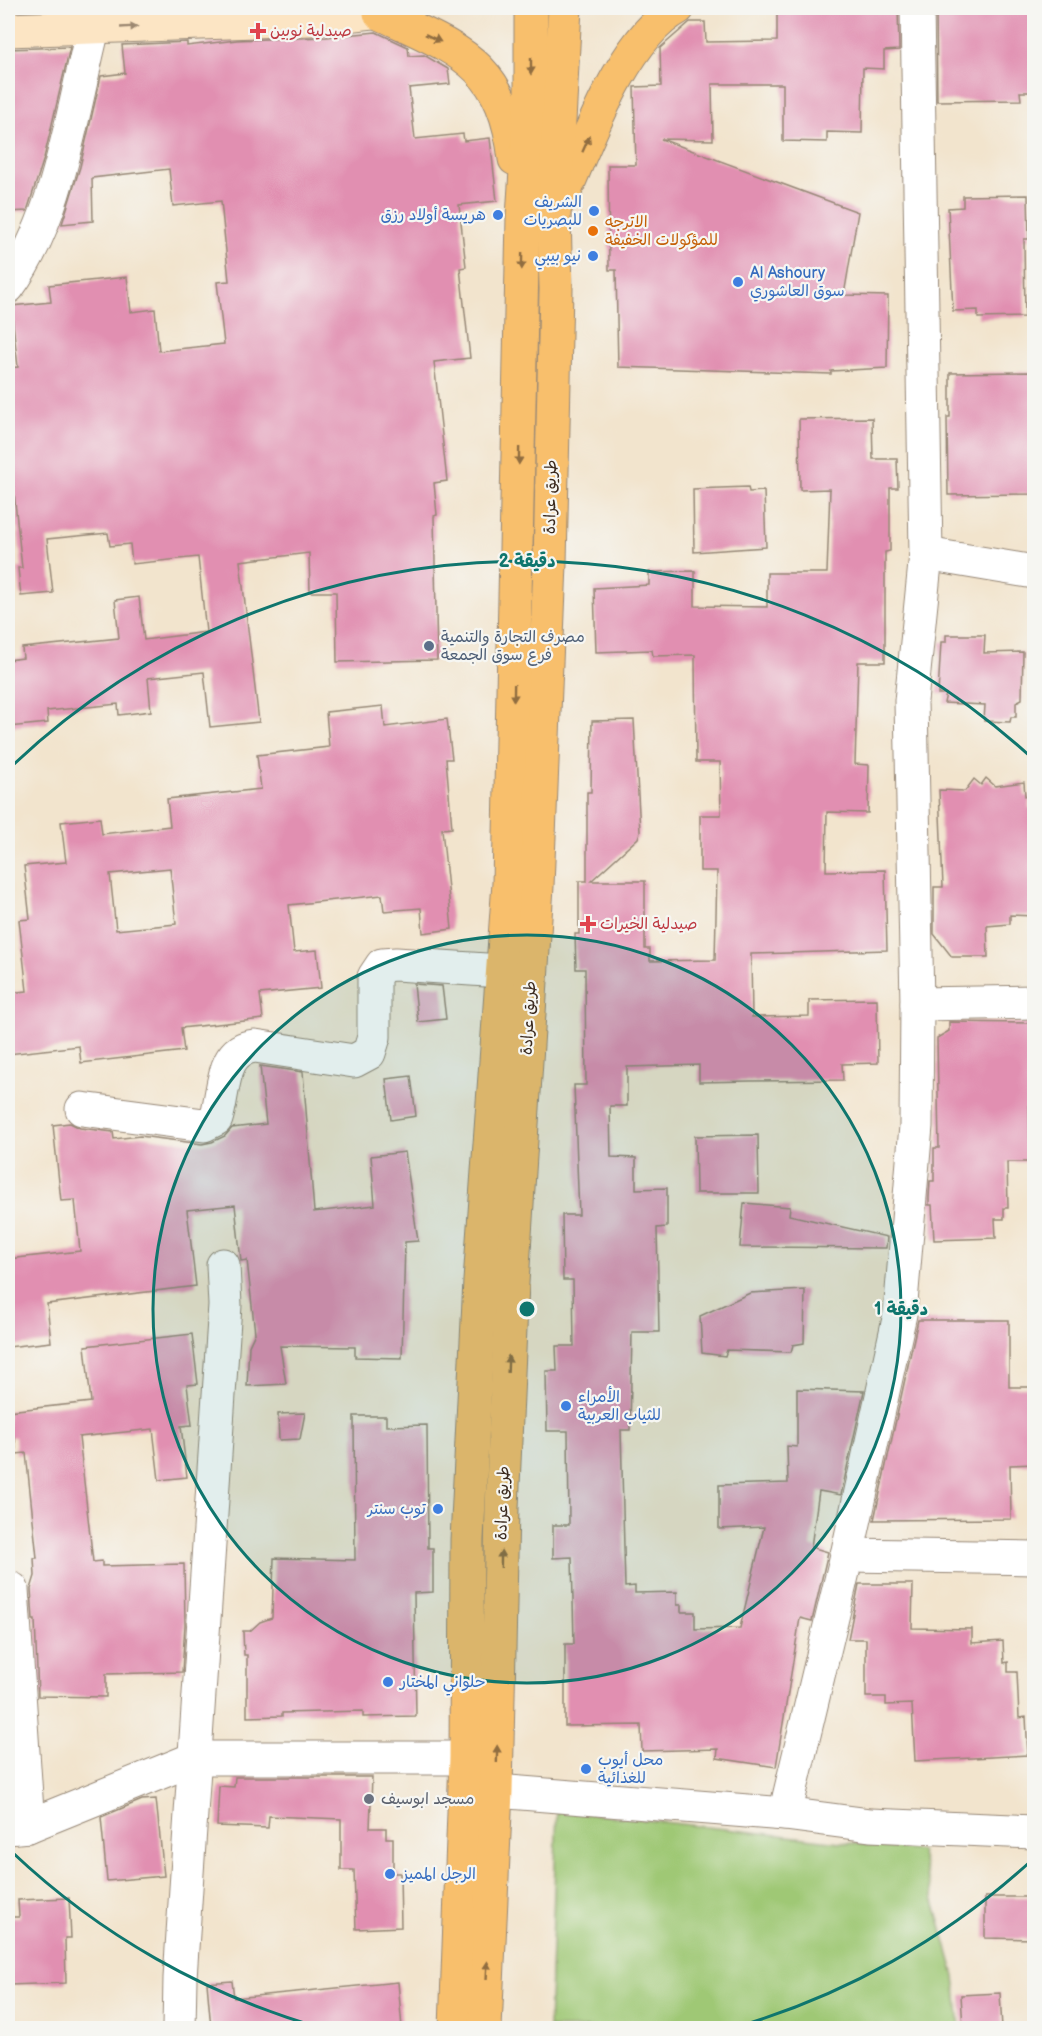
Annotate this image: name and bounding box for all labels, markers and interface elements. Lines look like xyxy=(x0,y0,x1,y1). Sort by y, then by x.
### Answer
one-way arrow xyxy=(119,22,138,32)
place label: صيدلية نوبين xyxy=(270,22,352,41)
marker: صيدلية نوبين xyxy=(251,24,265,38)
one-way arrow xyxy=(425,33,442,42)
one-way arrow xyxy=(526,56,536,75)
one-way arrow xyxy=(582,135,591,152)
place label: الشريف للبصريات xyxy=(524,193,582,230)
marker: الشريف للبصريات xyxy=(587,204,601,218)
place label: هريسة أولاد رزق xyxy=(381,206,486,225)
marker: هريسة أولاد رزق xyxy=(491,208,505,222)
place label: الاترجه للمؤكولات الخفيفة xyxy=(605,213,718,250)
marker: الاترجه للمؤكولات الخفيفة xyxy=(586,224,600,238)
place label: نيو بيبي xyxy=(535,247,581,270)
marker: نيو بيبي xyxy=(586,249,600,263)
one-way arrow xyxy=(517,251,527,270)
place label: Al Ashoury سوق العاشوري xyxy=(750,264,845,302)
marker: Al Ashoury سوق العاشوري xyxy=(731,275,745,289)
one-way arrow xyxy=(514,446,524,465)
street label: طريق عرادة xyxy=(541,460,561,534)
text: 2 دقيقة xyxy=(498,551,556,572)
place label: مصرف التجارة والتنمية فرع سوق الجمعة xyxy=(441,628,585,666)
marker: مصرف التجارة والتنمية فرع سوق الجمعة xyxy=(422,639,436,653)
one-way arrow xyxy=(510,683,519,702)
place label: صيدلية الخيرات xyxy=(600,915,697,934)
marker: صيدلية الخيرات xyxy=(581,917,595,931)
street label: طريق عرادة xyxy=(518,980,540,1056)
centre of rings xyxy=(517,1299,537,1319)
text: 1 دقيقة xyxy=(874,1299,928,1320)
one-way arrow xyxy=(503,1355,513,1374)
place label: الأمراء للثياب العربية xyxy=(578,1386,661,1425)
marker: الأمراء للثياب العربية xyxy=(559,1399,573,1413)
street label: طريق عرادة xyxy=(492,1466,514,1540)
place label: توب سنتر xyxy=(366,1500,426,1519)
marker: توب سنتر xyxy=(431,1502,445,1516)
one-way arrow xyxy=(496,1550,506,1569)
place label: حلواني المختار xyxy=(398,1673,485,1696)
marker: حلواني المختار xyxy=(381,1675,395,1689)
one-way arrow xyxy=(492,1745,502,1764)
place label: محل أيوب للغذائية xyxy=(598,1751,663,1788)
marker: محل أيوب للغذائية xyxy=(579,1762,593,1776)
place label: مسجد ابوسيف xyxy=(381,1790,474,1809)
marker: مسجد ابوسيف xyxy=(362,1792,376,1806)
place label: الرجل المميز xyxy=(400,1865,476,1884)
marker: الرجل المميز xyxy=(383,1867,397,1881)
one-way arrow xyxy=(483,1961,492,1980)

